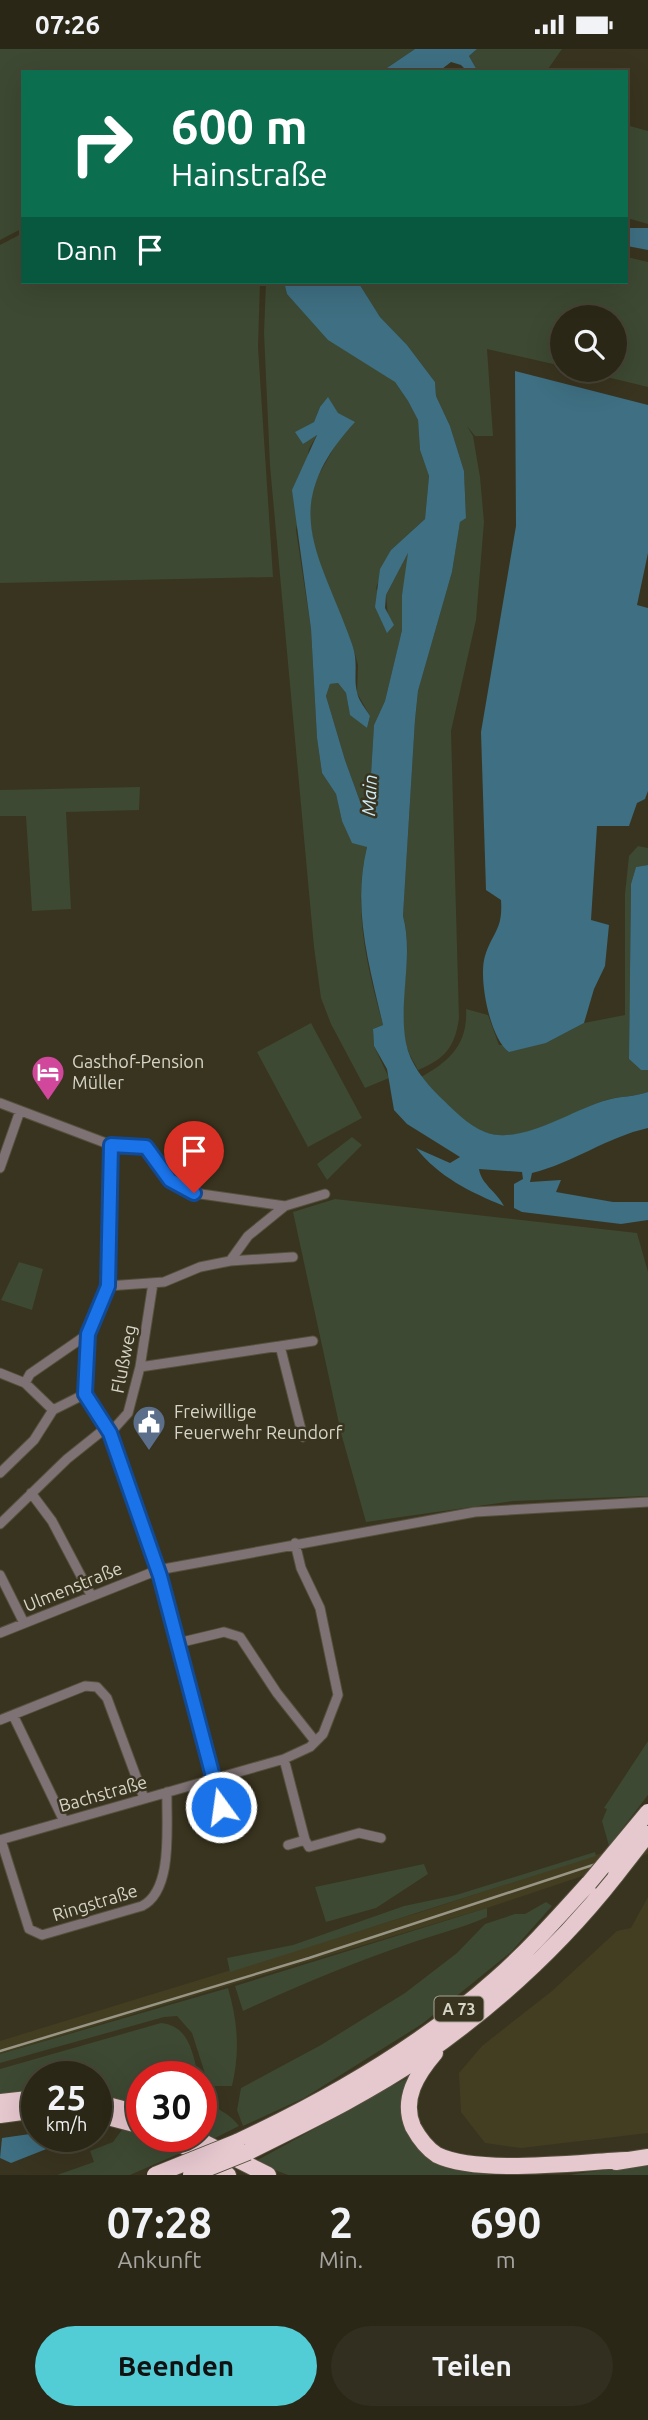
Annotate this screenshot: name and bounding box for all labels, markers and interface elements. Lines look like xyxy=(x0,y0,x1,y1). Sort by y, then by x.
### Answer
text: 07:26 xyxy=(35,10,100,39)
icon: right xyxy=(56,98,147,189)
text: 600 m xyxy=(171,98,308,153)
text: Hainstraße xyxy=(171,156,328,192)
icon: arrive xyxy=(131,231,169,269)
text: Dann xyxy=(56,236,117,265)
map controls xyxy=(550,305,627,382)
button: search xyxy=(550,305,627,382)
water label: Main xyxy=(357,774,381,816)
place label: Gasthof-Pension Müller xyxy=(72,1051,204,1092)
hotel icon: Gasthof-Pension Müller xyxy=(29,1053,67,1102)
pin xyxy=(164,1121,224,1193)
icon: arrive xyxy=(175,1132,213,1170)
street label: Flußweg xyxy=(107,1323,139,1395)
place label: Freiwillige Feuerwehr Reundorf xyxy=(174,1401,342,1442)
public building icon: Freiwillige Feuerwehr Reundorf xyxy=(130,1403,168,1452)
street label: Ulmenstraße xyxy=(20,1557,125,1615)
position arrow xyxy=(184,1770,258,1844)
street label: Bachstraße xyxy=(56,1771,149,1815)
street label: Ringstraße xyxy=(50,1880,140,1924)
road number: A 73 xyxy=(434,1997,484,2021)
speed limit sign: 30 xyxy=(126,2061,217,2152)
text: 25 xyxy=(47,2077,86,2117)
text: km/h xyxy=(46,2114,87,2134)
text: 07:28 xyxy=(107,2199,212,2246)
text: 2 xyxy=(329,2199,353,2246)
text: 690 xyxy=(470,2199,541,2246)
text: Ankunft xyxy=(118,2247,201,2272)
text: Min. xyxy=(319,2247,363,2272)
text: m xyxy=(496,2247,516,2272)
button: Beenden xyxy=(35,2326,317,2406)
button: Teilen xyxy=(331,2326,613,2406)

